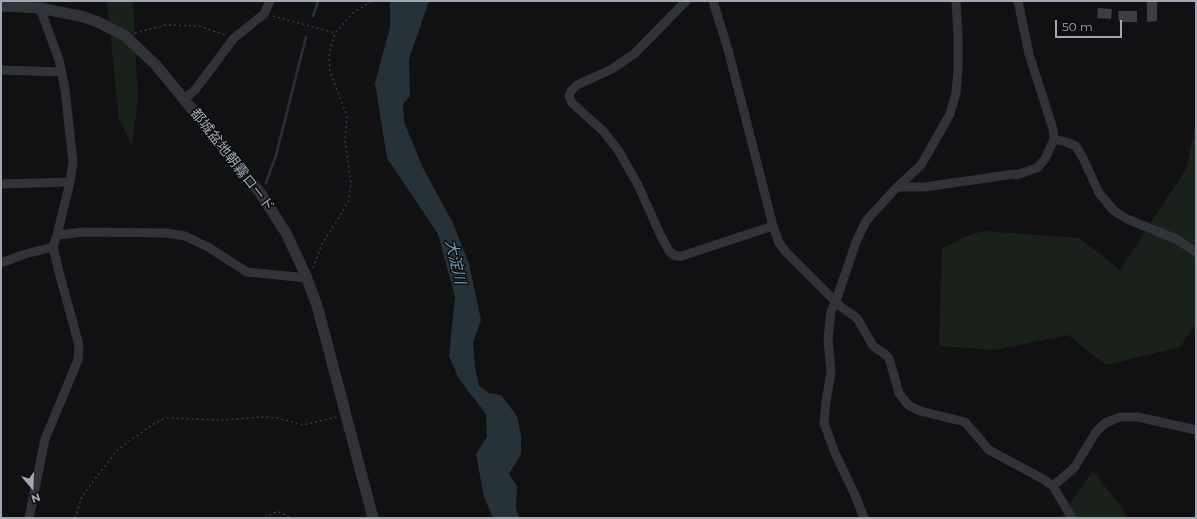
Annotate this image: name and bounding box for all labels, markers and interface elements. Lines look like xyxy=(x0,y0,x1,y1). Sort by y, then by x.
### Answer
scale bar xyxy=(1057,12,1124,38)
text: 50 m xyxy=(1062,19,1093,34)
street label: 都城盆地朝霧ロード xyxy=(187,105,277,215)
water label: 大淀川 xyxy=(441,238,469,286)
north arrow xyxy=(12,467,52,507)
text: N xyxy=(29,490,42,506)

